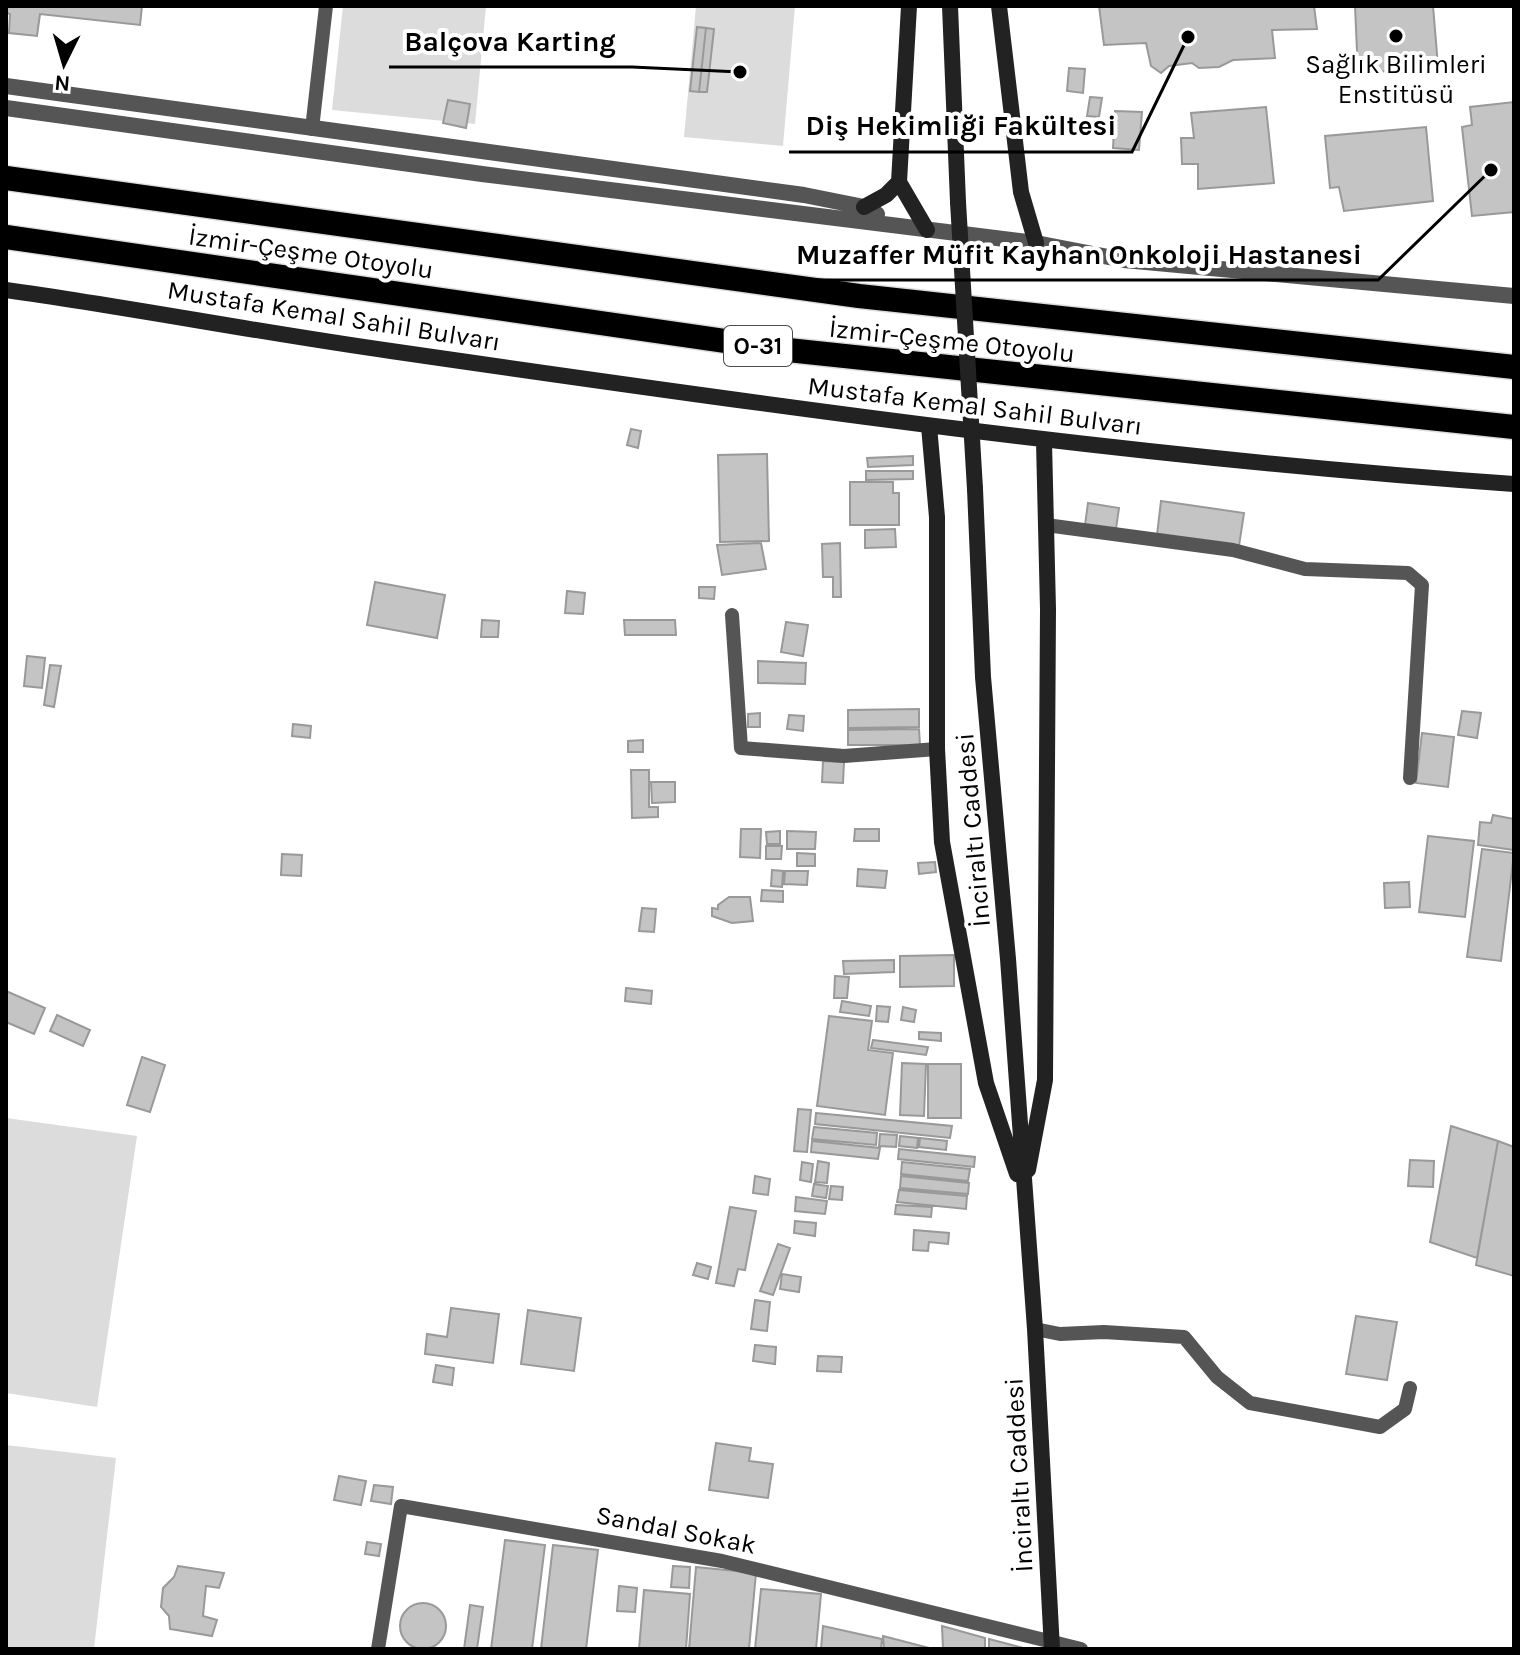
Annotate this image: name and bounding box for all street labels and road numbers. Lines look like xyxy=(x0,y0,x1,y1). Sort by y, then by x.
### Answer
street label: İzmir-Çeşme Otoyolu xyxy=(187,220,435,286)
street label: Mustafa Kemal Sahil Bulvarı xyxy=(165,274,503,358)
street label: İzmir-Çeşme Otoyolu xyxy=(828,313,1076,369)
road number: O-31 xyxy=(724,326,792,366)
street label: Mustafa Kemal Sahil Bulvarı xyxy=(806,370,1144,442)
street label: İnciraltı Caddesi xyxy=(949,732,997,928)
street label: İnciraltı Caddesi xyxy=(998,1377,1040,1573)
street label: Sandal Sokak xyxy=(593,1499,759,1561)

